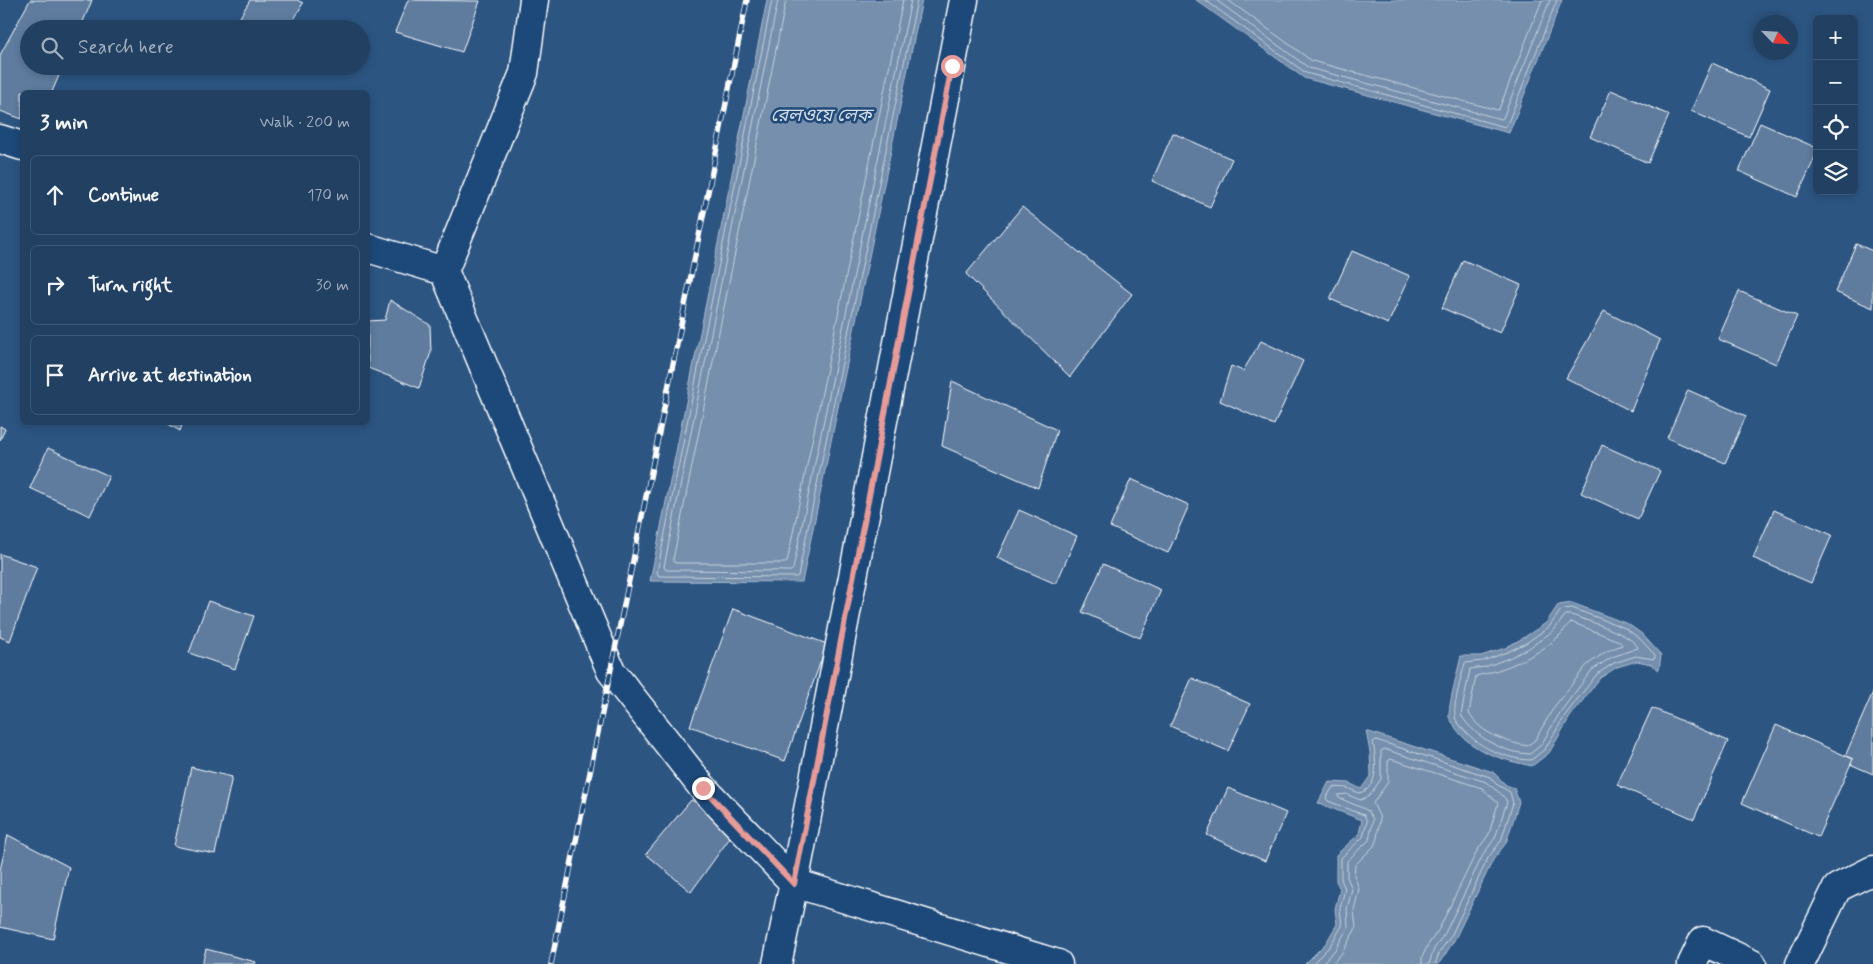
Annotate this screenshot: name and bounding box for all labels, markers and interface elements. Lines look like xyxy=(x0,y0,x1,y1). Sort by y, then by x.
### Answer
north arrow xyxy=(1753,15,1798,60)
map controls xyxy=(1813,15,1858,195)
button: + xyxy=(1813,15,1858,60)
search box xyxy=(20,20,370,75)
icon: search xyxy=(38,34,66,62)
text: Search here xyxy=(78,35,174,60)
route start xyxy=(941,55,964,78)
button: − xyxy=(1813,60,1858,105)
water label: রেলওয়ে লেক xyxy=(771,104,875,128)
button: locate xyxy=(1813,105,1858,150)
text: 3 min xyxy=(40,109,88,137)
text: Walk · 200 m xyxy=(259,112,350,133)
button: layers xyxy=(1813,150,1858,195)
icon: ahead xyxy=(41,181,69,209)
text: Continue xyxy=(88,183,159,208)
text: 170 m xyxy=(307,185,349,206)
icon: right xyxy=(41,271,69,299)
text: Turn right xyxy=(88,273,172,298)
text: 30 m xyxy=(316,275,349,296)
icon: arrive xyxy=(41,361,69,389)
text: Arrive at destination xyxy=(88,363,252,388)
route end xyxy=(692,777,715,800)

